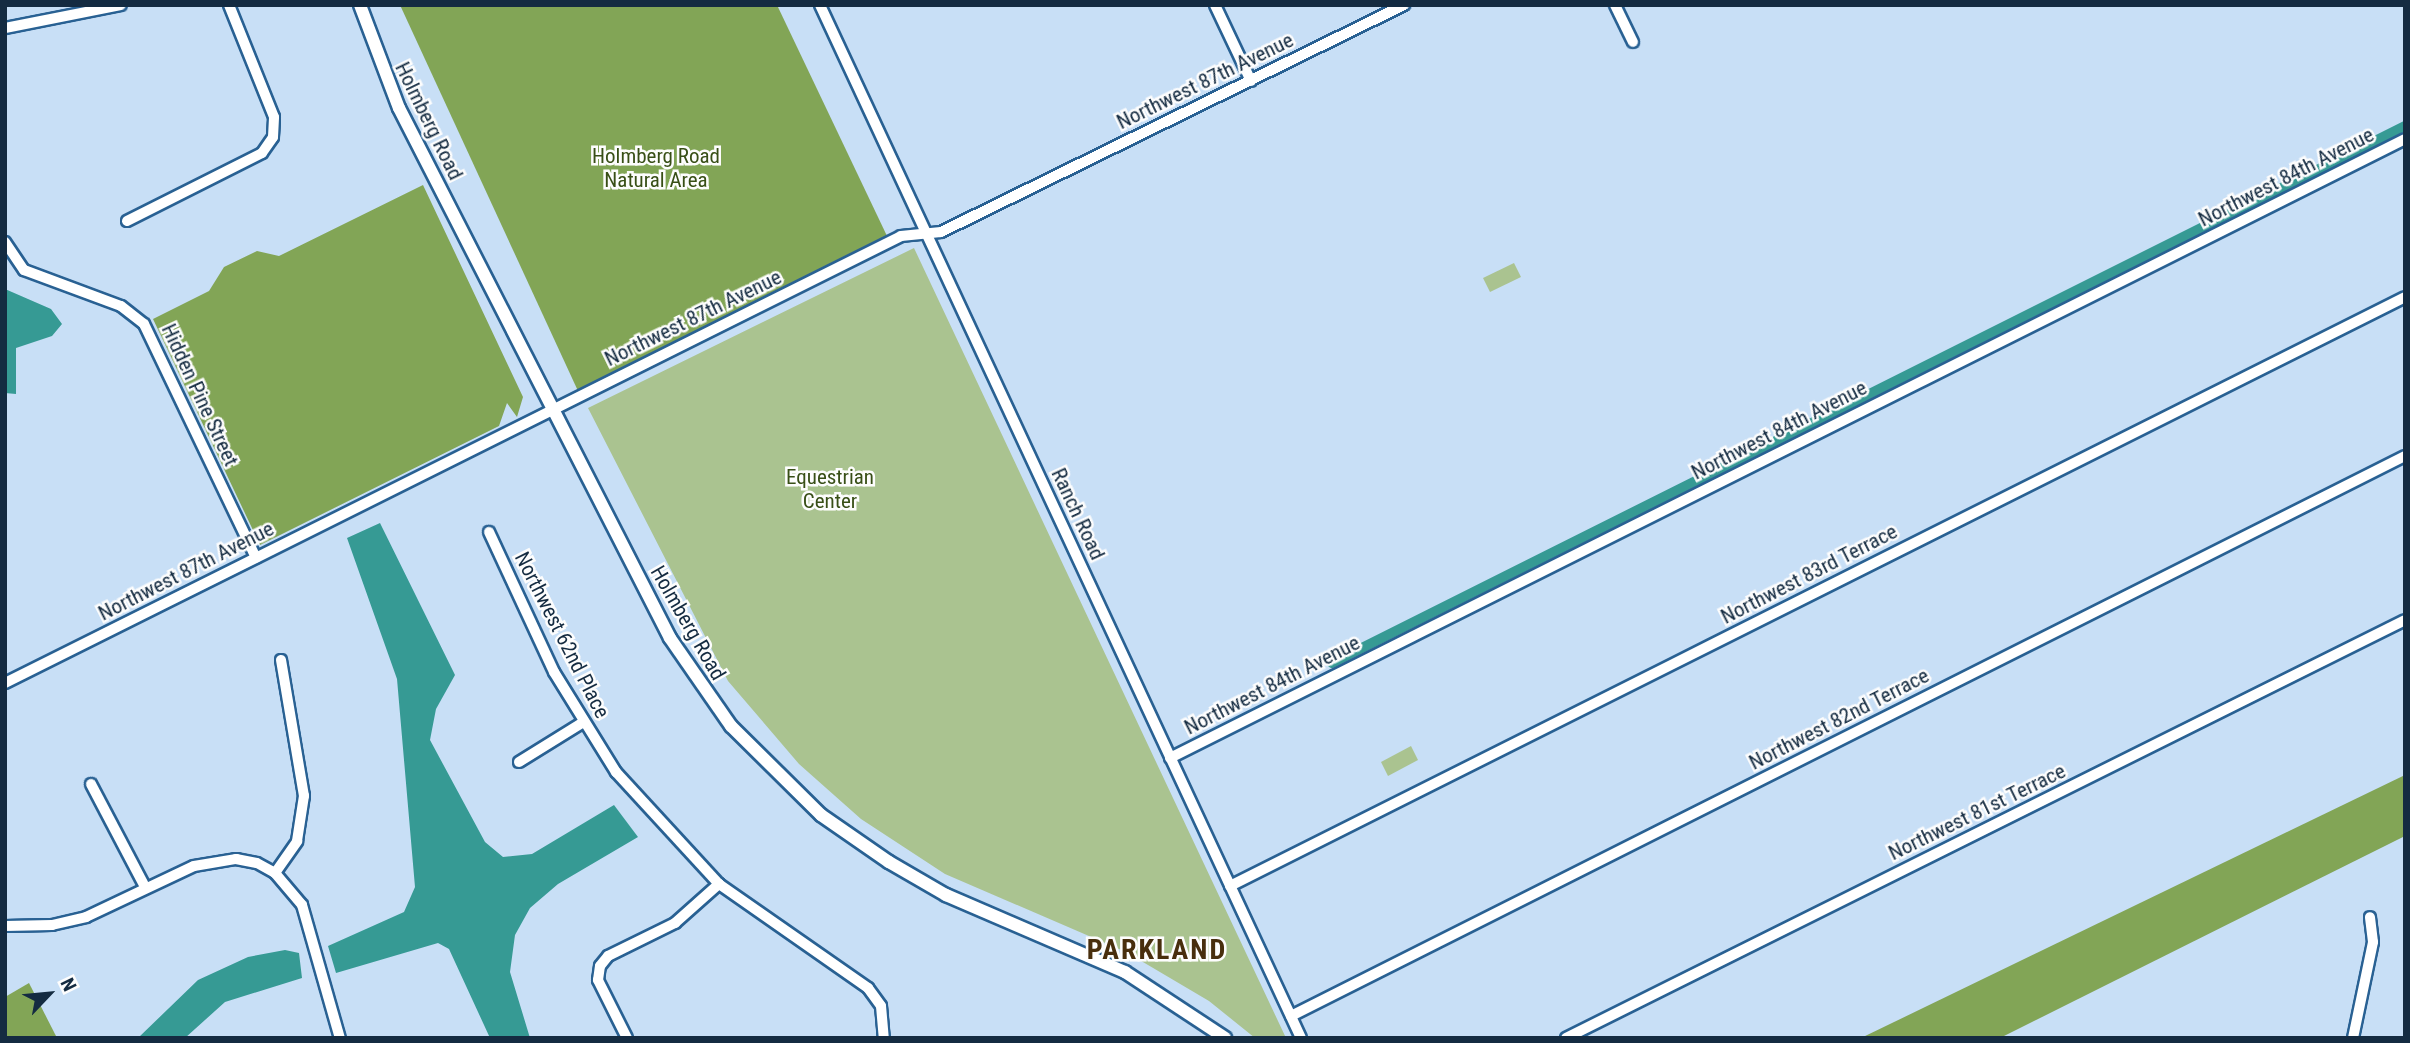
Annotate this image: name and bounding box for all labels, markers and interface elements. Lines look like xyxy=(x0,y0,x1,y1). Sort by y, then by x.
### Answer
street label: Northwest 87th Avenue xyxy=(1113,27,1297,135)
street label: Holmberg Road xyxy=(390,58,468,184)
street label: Northwest 84th Avenue xyxy=(2194,122,2378,232)
park label: Holmberg Road Natural Area xyxy=(592,143,720,193)
street label: Northwest 87th Avenue xyxy=(601,264,785,372)
street label: Hidden Pine Street xyxy=(156,320,244,470)
street label: Northwest 84th Avenue xyxy=(1687,375,1871,485)
park label: Equestrian Center xyxy=(786,464,874,514)
street label: Ranch Road xyxy=(1046,464,1110,564)
street label: Northwest 87th Avenue xyxy=(94,516,278,626)
street label: Northwest 83rd Terrace xyxy=(1716,519,1902,629)
street label: Northwest 62nd Place xyxy=(509,548,615,722)
street label: Holmberg Road xyxy=(645,561,731,685)
street label: Northwest 84th Avenue xyxy=(1180,630,1364,740)
street label: Northwest 82nd Terrace xyxy=(1745,663,1933,775)
street label: Northwest 81st Terrace xyxy=(1884,758,2070,866)
district label: PARKLAND xyxy=(1088,933,1226,967)
north arrow xyxy=(14,959,84,1029)
text: N xyxy=(55,974,81,995)

